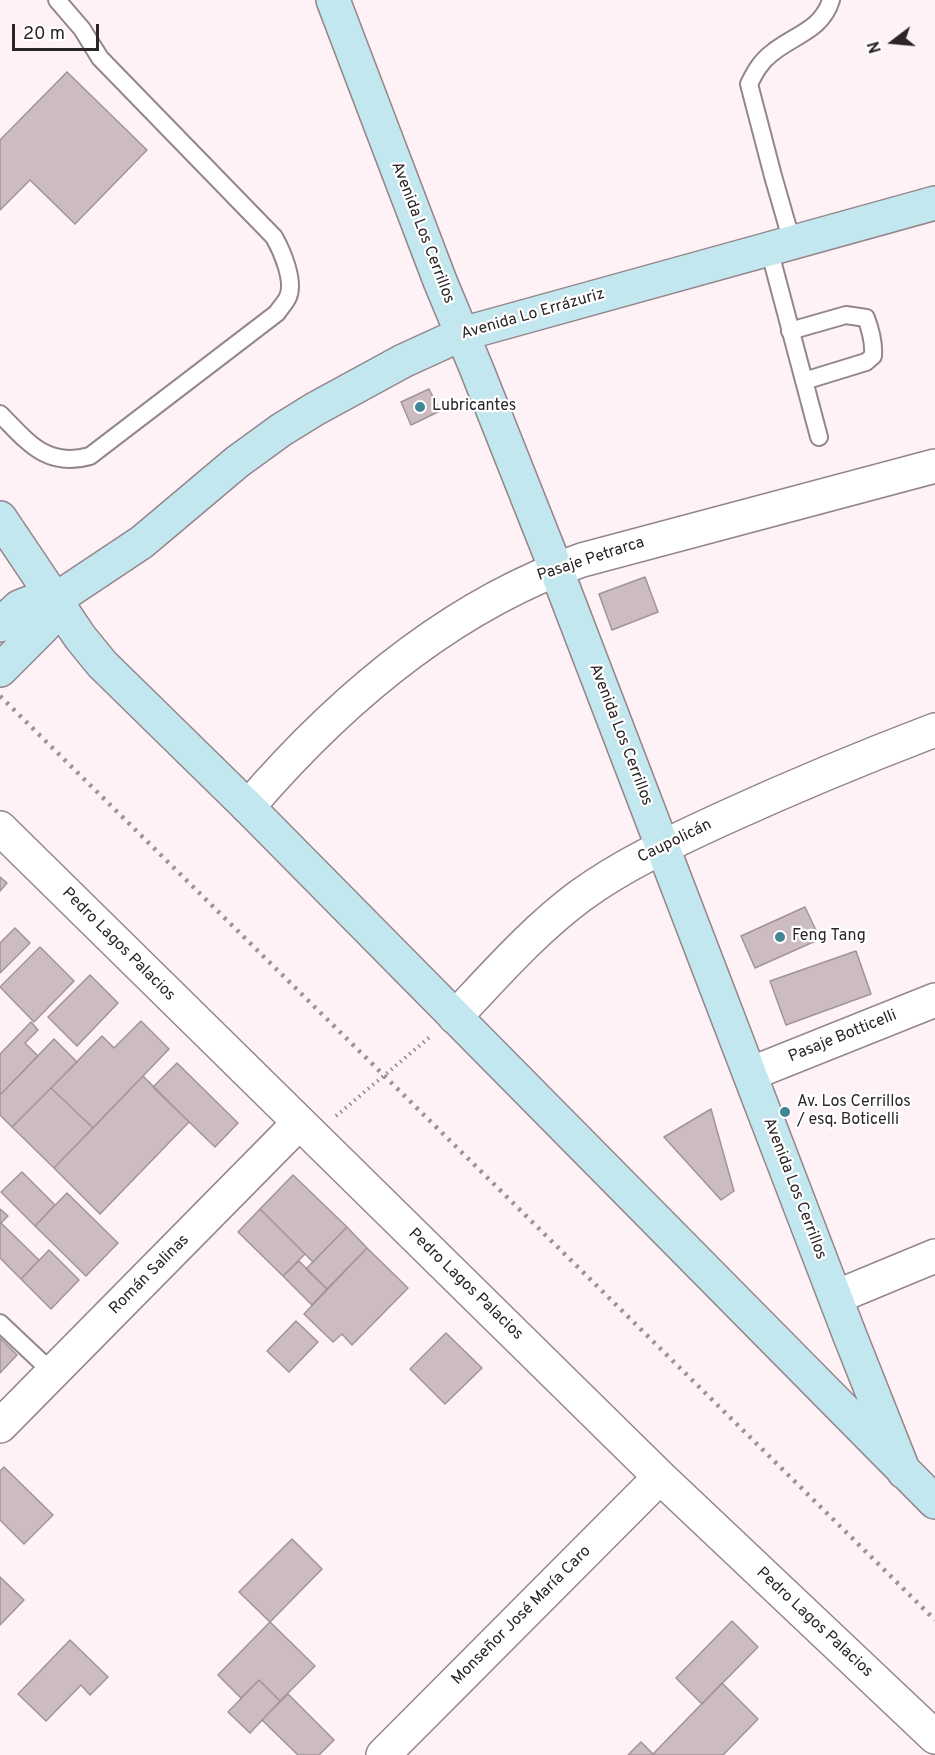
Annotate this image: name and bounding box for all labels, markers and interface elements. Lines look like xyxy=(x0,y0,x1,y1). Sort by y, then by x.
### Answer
scale bar xyxy=(15,12,102,50)
north arrow xyxy=(863,12,923,72)
text: 20 m xyxy=(23,23,65,46)
text: N xyxy=(864,39,887,55)
street label: Avenida Los Cerrillos xyxy=(386,159,458,307)
street label: Avenida Lo Errázuriz xyxy=(459,285,607,345)
place label: Lubricantes xyxy=(432,397,516,417)
marker: Lubricantes xyxy=(413,400,427,414)
street label: Pasaje Petrarca xyxy=(535,534,647,586)
street label: Avenida Los Cerrillos xyxy=(584,661,656,809)
street label: Caupolicán xyxy=(635,816,715,868)
street label: Pedro Lagos Palacios xyxy=(57,884,179,1006)
place label: Feng Tang xyxy=(792,927,866,947)
marker: Feng Tang xyxy=(773,930,787,944)
street label: Pasaje Botticelli xyxy=(786,1007,900,1067)
place label: Av. Los Cerrillos / esq. Boticelli xyxy=(797,1093,911,1131)
marker: Av. Los Cerrillos / esq. Boticelli xyxy=(778,1105,792,1119)
street label: Avenida Los Cerrillos xyxy=(758,1115,830,1263)
street label: Pedro Lagos Palacios xyxy=(404,1225,526,1345)
street label: Román Salinas xyxy=(106,1231,194,1319)
street label: Monseñor José María Caro xyxy=(448,1542,596,1690)
street label: Pedro Lagos Palacios xyxy=(752,1564,876,1682)

